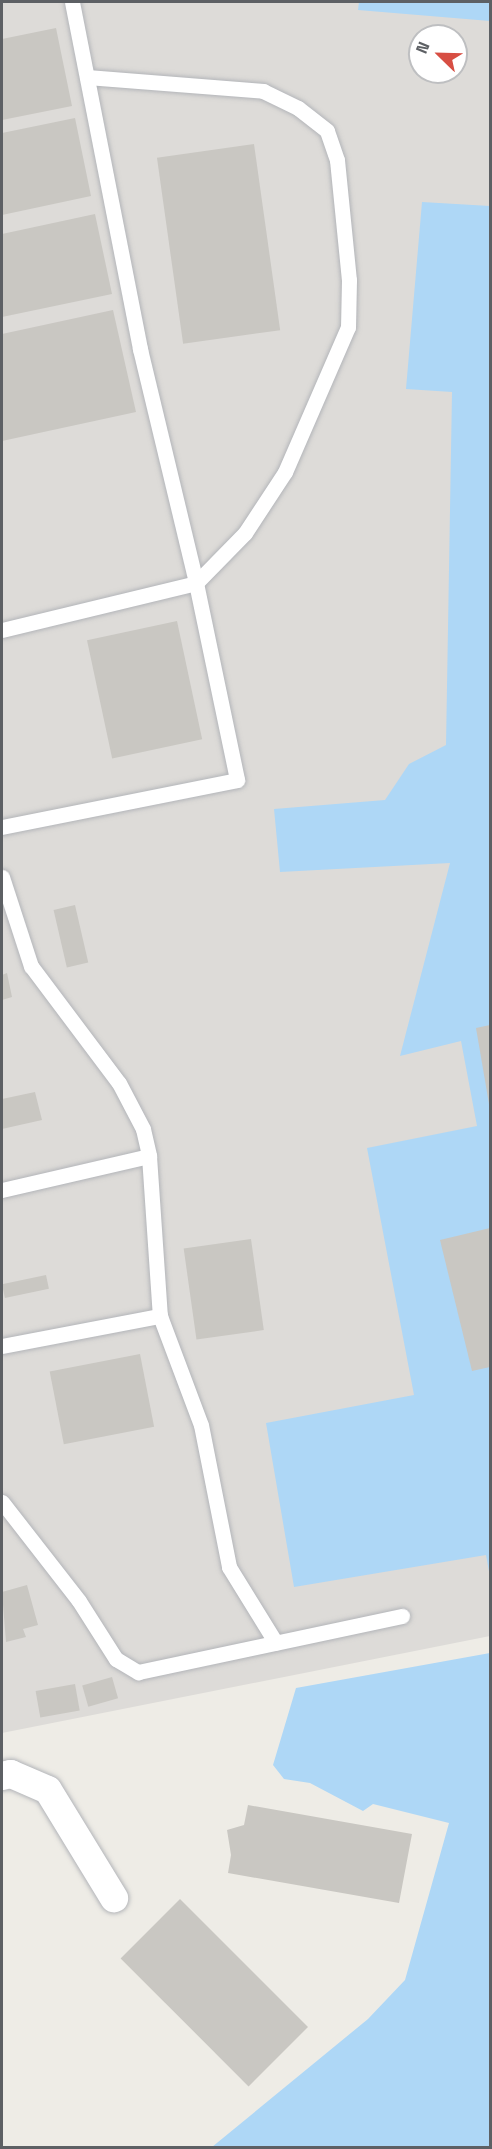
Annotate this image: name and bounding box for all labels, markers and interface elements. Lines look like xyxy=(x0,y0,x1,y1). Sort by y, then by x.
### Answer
north arrow xyxy=(408,24,468,84)
text: N xyxy=(411,39,435,57)

